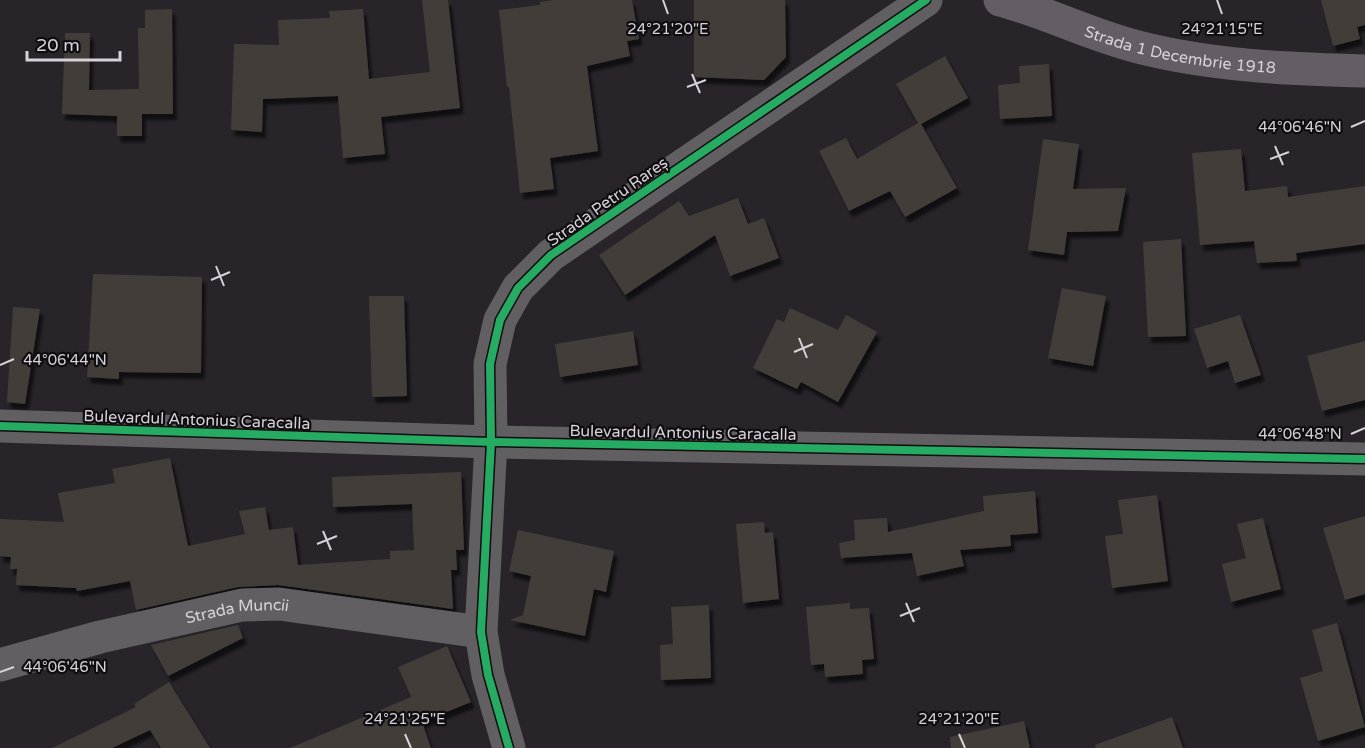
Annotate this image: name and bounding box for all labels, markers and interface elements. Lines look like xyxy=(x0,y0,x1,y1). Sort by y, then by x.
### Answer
text: 24°21'20"E xyxy=(627,20,709,38)
text: 24°21'15"E xyxy=(1181,20,1263,38)
street label: Strada 1 Decembrie 1918 xyxy=(1081,22,1277,78)
scale bar xyxy=(27,24,120,62)
text: 20 m xyxy=(36,34,80,56)
text: 44°06'46"N xyxy=(1258,118,1342,136)
street label: Strada Petru Rareș xyxy=(543,153,672,251)
text: 44°06'44"N xyxy=(23,351,107,369)
street label: Bulevardul Antonius Caracalla xyxy=(83,406,311,434)
street label: Bulevardul Antonius Caracalla xyxy=(569,421,797,445)
text: 44°06'48"N xyxy=(1258,425,1342,443)
street label: Strada Muncii xyxy=(183,595,290,628)
text: 44°06'46"N xyxy=(23,658,107,676)
text: 24°21'25"E xyxy=(364,710,446,728)
text: 24°21'20"E xyxy=(918,710,1000,728)

